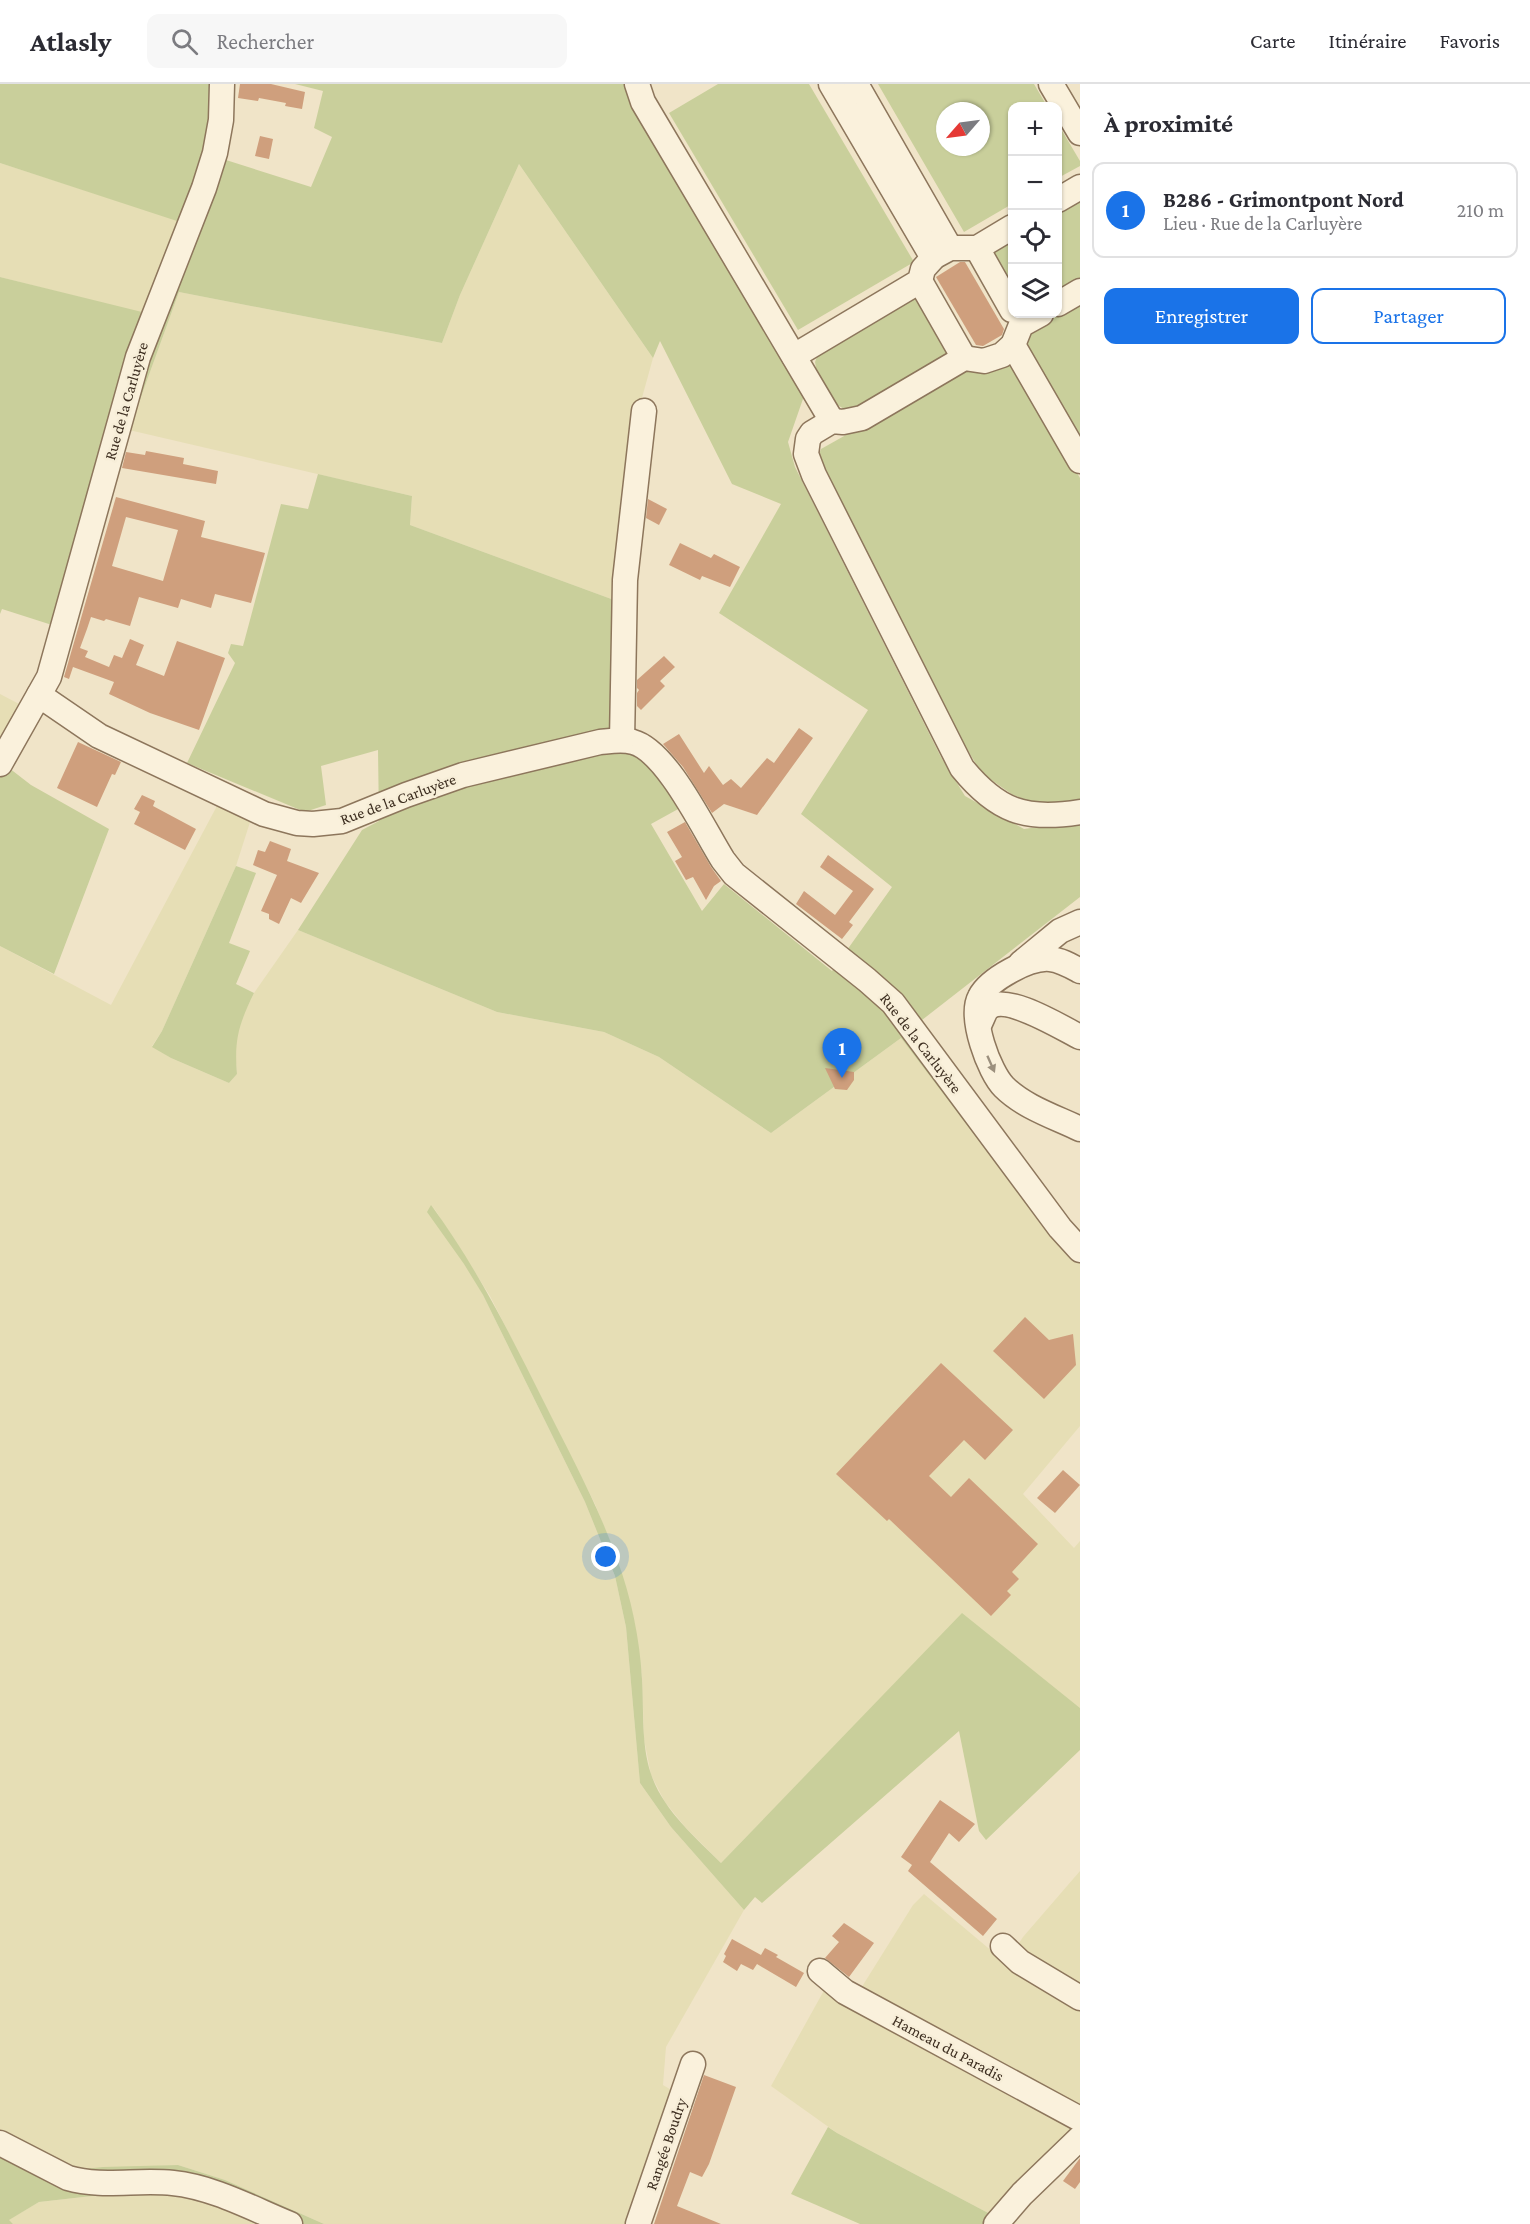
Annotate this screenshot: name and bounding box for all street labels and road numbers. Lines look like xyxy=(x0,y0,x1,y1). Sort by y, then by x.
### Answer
street label: Rue de la Carluyère xyxy=(101,340,152,462)
street label: Rue de la Carluyère xyxy=(338,770,459,829)
street label: Rue de la Carluyère xyxy=(876,990,965,1097)
street label: Hameau du Paradis xyxy=(890,2012,1006,2084)
street label: Rangée Boudry xyxy=(642,2095,691,2193)

